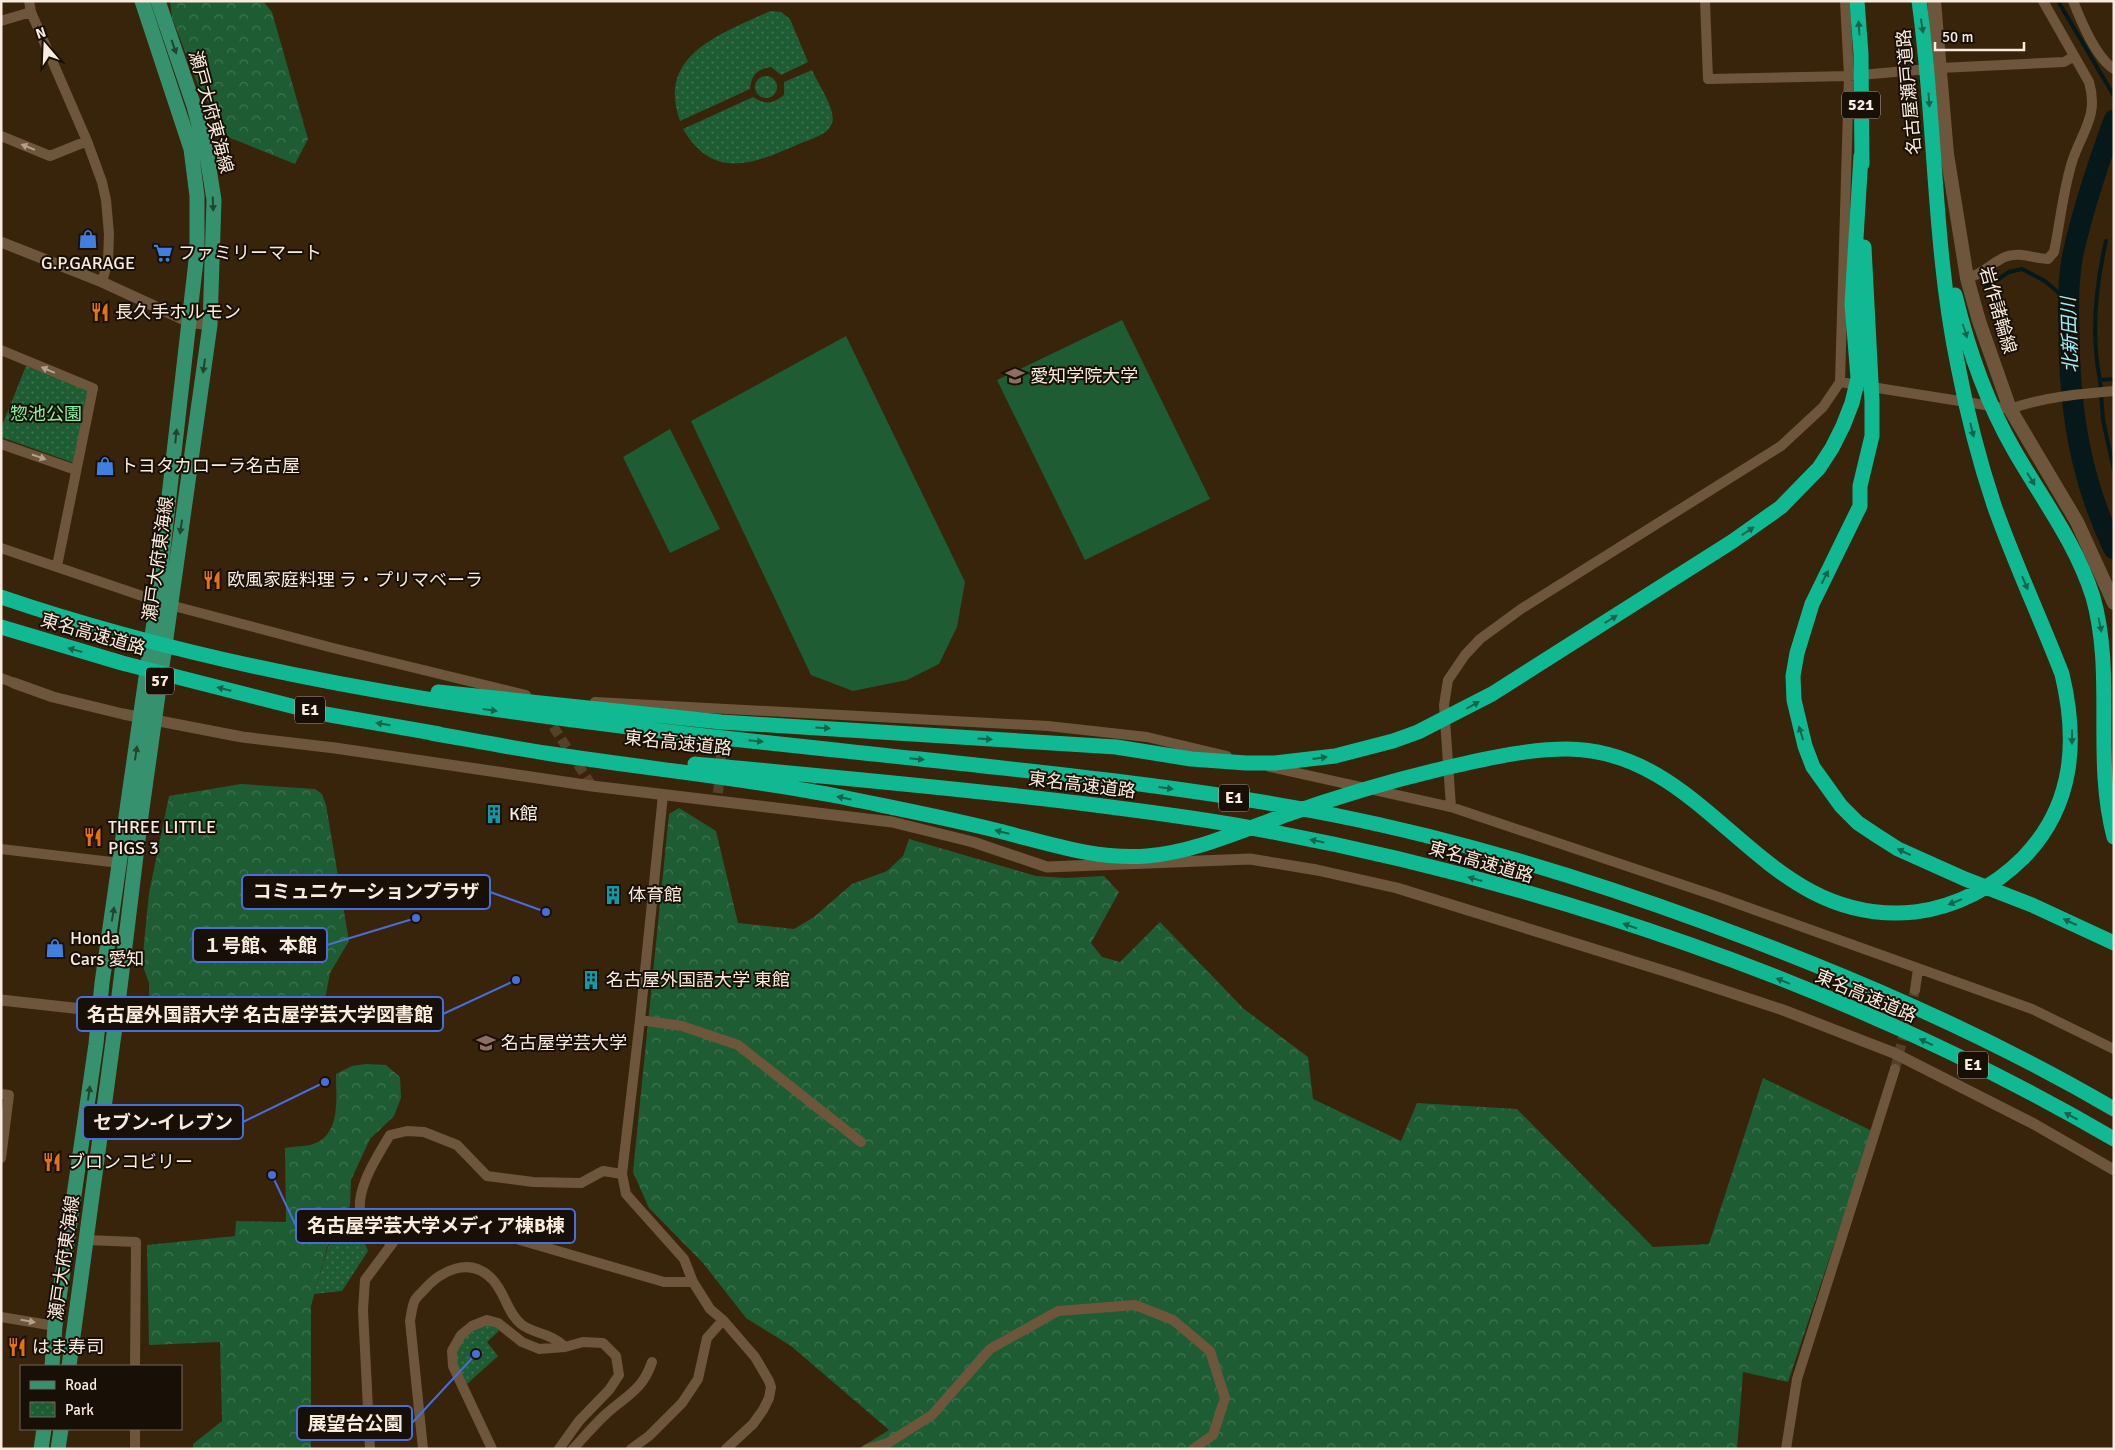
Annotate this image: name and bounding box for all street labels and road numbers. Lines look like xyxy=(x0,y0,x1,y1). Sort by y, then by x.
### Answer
street label: 名古屋瀬戸道路 xyxy=(1893,28,1925,156)
street label: 瀬戸大府東海線 xyxy=(184,48,238,176)
road number: 521 xyxy=(1842,92,1880,118)
street label: 岩作諸輪線 xyxy=(1975,264,2021,356)
street label: 瀬戸大府東海線 xyxy=(138,495,178,623)
street label: 東名高速道路 xyxy=(38,609,148,659)
road number: 57 xyxy=(146,668,174,694)
road number: E1 xyxy=(295,696,325,724)
street label: 東名高速道路 xyxy=(623,726,733,760)
street label: 東名高速道路 xyxy=(1027,768,1137,802)
road number: E1 xyxy=(1219,784,1249,811)
street label: 東名高速道路 xyxy=(1426,837,1536,887)
street label: 東名高速道路 xyxy=(1812,965,1920,1027)
road number: E1 xyxy=(1958,1052,1988,1078)
street label: 瀬戸大府東海線 xyxy=(44,1194,84,1322)

